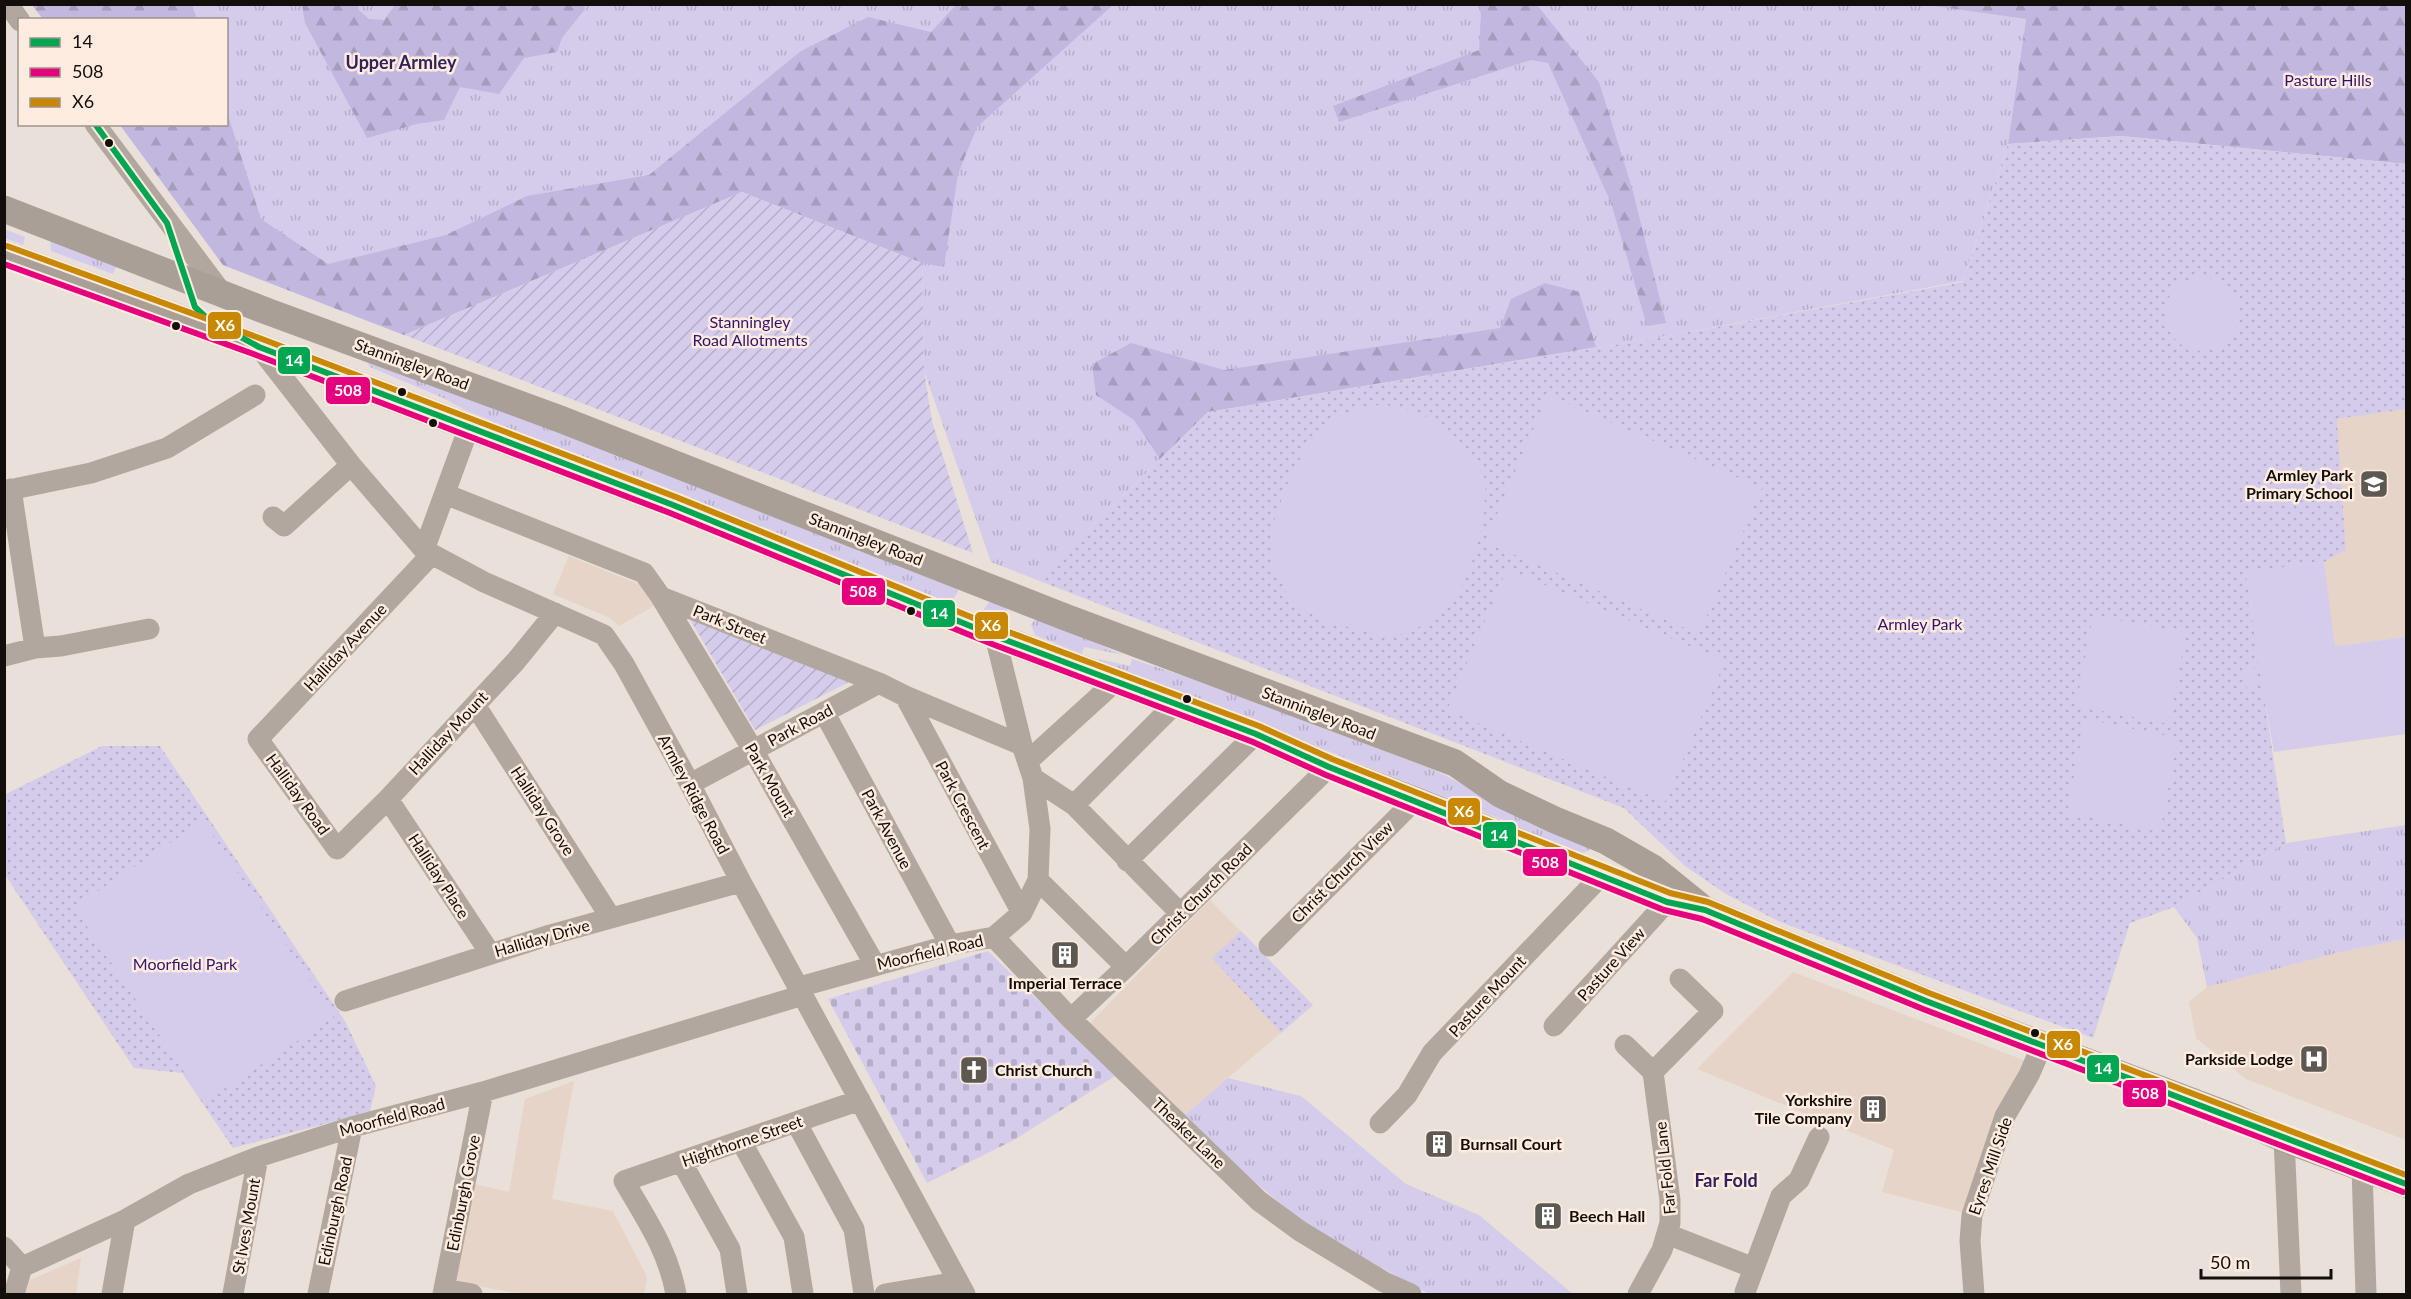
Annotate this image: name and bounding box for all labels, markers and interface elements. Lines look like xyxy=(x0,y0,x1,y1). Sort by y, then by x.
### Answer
legend xyxy=(18,18,228,126)
text: 14 xyxy=(72,30,93,52)
district label: Upper Armley xyxy=(346,51,457,73)
text: 508 xyxy=(72,60,103,82)
park label: Pasture Hills xyxy=(2284,70,2372,89)
text: X6 xyxy=(72,90,94,112)
unlabelled marker xyxy=(103,137,115,149)
line badge: X6 xyxy=(207,311,242,340)
park label: Stanningley Road Allotments xyxy=(692,312,808,349)
text: X6 xyxy=(215,315,235,334)
unlabelled marker xyxy=(170,320,182,332)
street label: Stanningley Road xyxy=(352,334,472,393)
line badge: 14 xyxy=(277,346,311,375)
text: 14 xyxy=(285,350,303,369)
line badge: 508 xyxy=(325,376,371,405)
text: 508 xyxy=(334,380,362,399)
unlabelled marker xyxy=(396,386,408,398)
unlabelled marker xyxy=(427,417,439,429)
place label: Armley Park Primary School xyxy=(2246,465,2353,502)
school or university icon: Armley Park Primary School xyxy=(2358,468,2390,500)
street label: Stanningley Road xyxy=(807,508,926,569)
line badge: 508 xyxy=(841,577,886,606)
text: 508 xyxy=(849,581,877,600)
street label: Halliday Avenue xyxy=(299,599,390,694)
line badge: 14 xyxy=(922,599,956,628)
street label: Park Street xyxy=(691,600,770,647)
text: 14 xyxy=(930,603,948,622)
unlabelled marker xyxy=(905,605,917,617)
line badge: X6 xyxy=(974,611,1009,640)
park label: Armley Park xyxy=(1877,614,1963,633)
text: X6 xyxy=(981,615,1001,634)
street label: Stanningley Road xyxy=(1260,682,1379,743)
street label: Halliday Mount xyxy=(404,687,491,778)
unlabelled marker xyxy=(1181,693,1193,705)
street label: Park Road xyxy=(764,700,836,750)
street label: Armley Ridge Road xyxy=(655,731,734,857)
street label: Park Mount xyxy=(742,739,799,820)
street label: Halliday Road xyxy=(263,749,334,838)
street label: Park Crescent xyxy=(932,757,995,852)
street label: Halliday Grove xyxy=(508,763,579,859)
street label: Park Avenue xyxy=(858,786,916,872)
line badge: X6 xyxy=(1447,797,1481,826)
text: X6 xyxy=(1454,801,1474,820)
street label: Christ Church View xyxy=(1287,817,1397,926)
line badge: 14 xyxy=(1482,821,1517,849)
text: 14 xyxy=(1490,825,1508,844)
street label: Halliday Place xyxy=(405,830,474,922)
street label: Christ Church Road xyxy=(1146,839,1256,949)
line badge: 508 xyxy=(1522,848,1568,877)
text: 508 xyxy=(1531,852,1559,871)
street label: Halliday Drive xyxy=(492,915,592,960)
street label: Pasture View xyxy=(1573,923,1649,1004)
street label: Moorfield Road xyxy=(875,930,985,973)
building icon: Imperial Terrace xyxy=(1049,939,1081,971)
street label: Pasture Mount xyxy=(1444,951,1529,1040)
park label: Moorfield Park xyxy=(133,954,238,973)
place label: Imperial Terrace xyxy=(1008,973,1122,992)
unlabelled marker xyxy=(2029,1027,2041,1039)
line badge: X6 xyxy=(2046,1030,2081,1059)
text: X6 xyxy=(2053,1034,2073,1053)
hospital icon: Parkside Lodge xyxy=(2298,1043,2330,1075)
place label: Parkside Lodge xyxy=(2185,1049,2293,1068)
church icon: Christ Church xyxy=(958,1054,990,1086)
line badge: 14 xyxy=(2086,1054,2120,1083)
text: 14 xyxy=(2094,1058,2112,1077)
place label: Christ Church xyxy=(995,1060,1093,1079)
line badge: 508 xyxy=(2122,1079,2167,1108)
text: 508 xyxy=(2131,1083,2159,1102)
place label: Yorkshire Tile Company xyxy=(1755,1090,1853,1127)
street label: Moorfield Road xyxy=(337,1093,447,1140)
street label: Theaker Lane xyxy=(1149,1093,1230,1172)
building icon: Yorkshire Tile Company xyxy=(1857,1093,1889,1125)
street label: Highthorne Street xyxy=(679,1111,805,1170)
street label: Eyres Mill Side xyxy=(1964,1114,2015,1217)
street label: Far Fold Lane xyxy=(1650,1121,1679,1215)
building icon: Burnsall Court xyxy=(1423,1128,1455,1160)
street label: Edinburgh Grove xyxy=(442,1133,483,1253)
place label: Burnsall Court xyxy=(1460,1134,1562,1153)
street label: Edinburgh Road xyxy=(314,1155,355,1267)
district label: Far Fold xyxy=(1694,1169,1758,1191)
street label: St Ives Mount xyxy=(228,1176,263,1275)
building icon: Beech Hall xyxy=(1532,1200,1564,1232)
place label: Beech Hall xyxy=(1569,1206,1645,1225)
scale bar xyxy=(2201,1242,2332,1280)
text: 50 m xyxy=(2210,1251,2250,1273)

